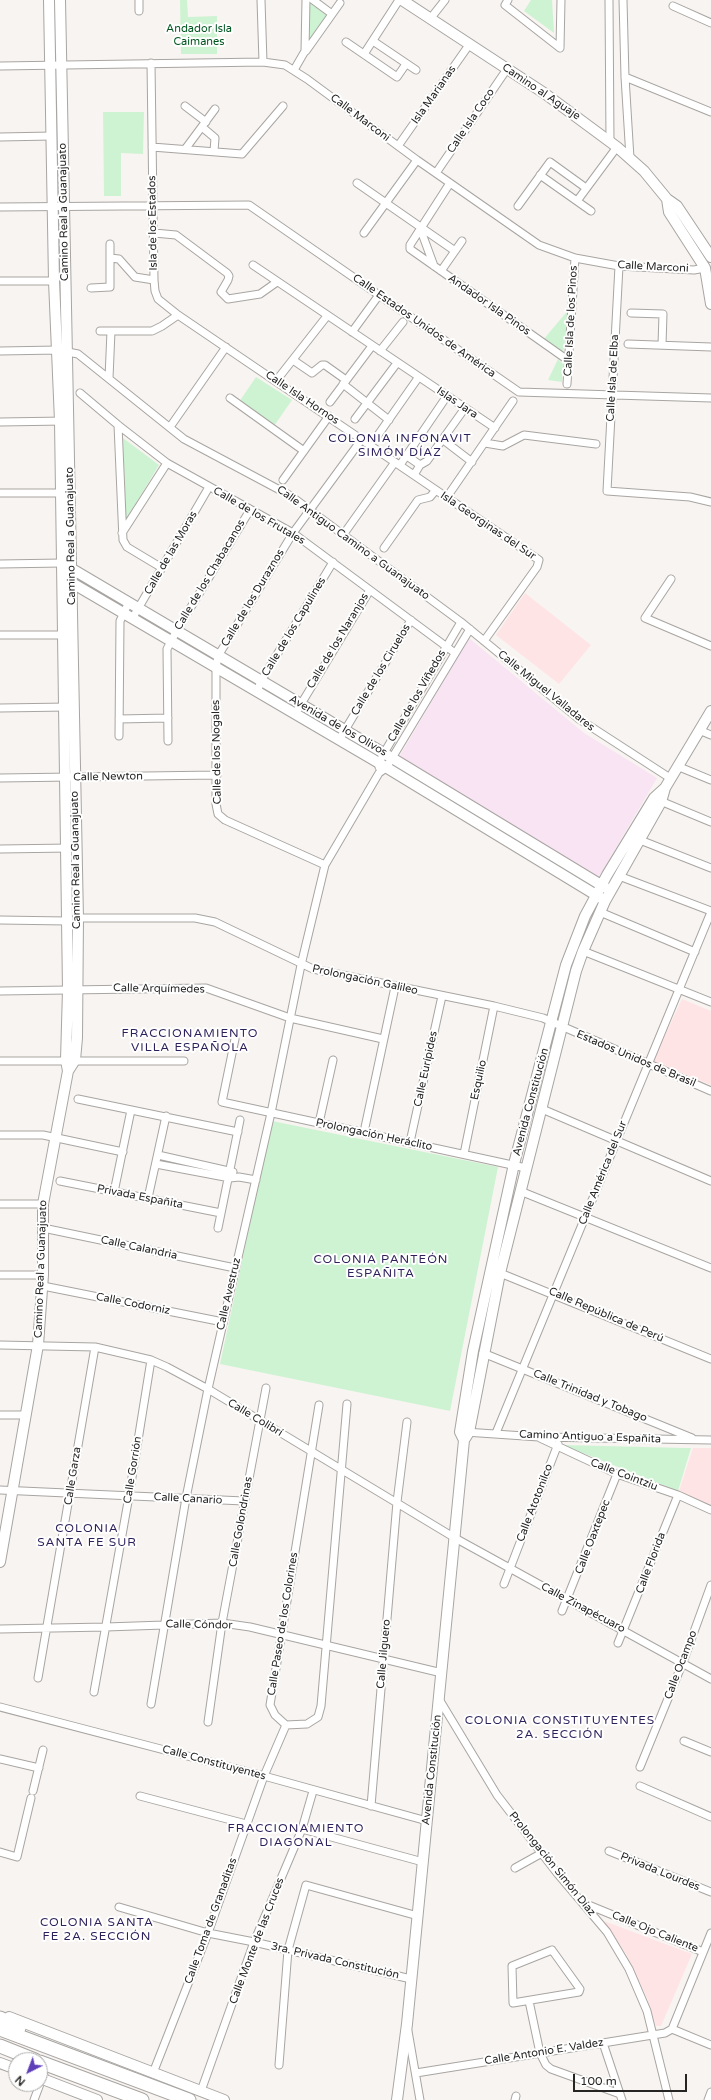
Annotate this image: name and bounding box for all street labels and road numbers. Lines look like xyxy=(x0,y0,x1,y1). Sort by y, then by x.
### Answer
street label: Camino al Aguaje xyxy=(499,61,583,123)
street label: Isla Marianas xyxy=(409,63,459,127)
street label: Calle Isla Coco xyxy=(445,86,497,156)
street label: Calle Marconi xyxy=(328,91,392,145)
street label: Camino Real a Guanajuato xyxy=(56,143,72,281)
street label: Isla de los Estados xyxy=(146,175,160,271)
street label: Calle Marconi xyxy=(617,259,689,275)
street label: Calle Isla de los Pinos xyxy=(562,265,580,377)
street label: Calle Estados Unidos de América xyxy=(350,271,498,381)
street label: Andador Isla Pinos xyxy=(445,272,533,338)
street label: Calle Isla de Elba xyxy=(604,334,622,422)
street label: Calle Isla Hornos xyxy=(263,368,341,428)
street label: Islas Jara xyxy=(434,384,480,422)
street label: Camino Real a Guanajuato xyxy=(63,467,79,605)
street label: Calle Antiguo Camino a Guanajuato xyxy=(274,483,432,603)
street label: Calle de los Frutales xyxy=(211,484,307,548)
street label: Isla Georginas del Sur xyxy=(438,489,538,563)
street label: Calle de las Moras xyxy=(142,509,200,597)
street label: Calle de los Chabacanos xyxy=(172,517,248,633)
street label: Calle de los Duraznos xyxy=(219,547,287,649)
street label: Calle de los Capulines xyxy=(259,575,329,679)
street label: Calle de los Naranjos xyxy=(304,591,372,691)
street label: Calle de los Ciruelos xyxy=(349,622,413,718)
street label: Calle de los Viñedos xyxy=(385,648,449,744)
street label: Calle Miguel Valladares xyxy=(495,648,597,734)
street label: Avenida de los Olivos xyxy=(287,693,389,759)
street label: Calle de los Nogales xyxy=(209,700,225,804)
street label: Calle Newton xyxy=(73,770,143,784)
street label: Camino Real a Guanajuato xyxy=(68,791,84,929)
street label: Prolongación Galileo xyxy=(311,962,419,998)
street label: Calle Arquímedes xyxy=(113,982,205,996)
street label: Estados Unidos de Brasil xyxy=(574,1028,698,1090)
street label: Calle Eurípides xyxy=(412,1030,440,1108)
street label: Avenida Constitución xyxy=(510,1047,552,1157)
street label: Esquilio xyxy=(468,1059,490,1101)
street label: Prolongación Heráclito xyxy=(314,1116,434,1154)
street label: Calle América del Sur xyxy=(576,1119,630,1227)
street label: Privada Españita xyxy=(96,1182,184,1212)
street label: Camino Real a Guanajuato xyxy=(32,1200,50,1338)
street label: Calle Calandria xyxy=(100,1233,178,1263)
street label: Calle Avestruz xyxy=(214,1256,244,1332)
street label: Calle República de Perú xyxy=(546,1285,666,1345)
street label: Calle Codorniz xyxy=(95,1290,171,1318)
street label: Calle Trinidad y Tobago xyxy=(531,1367,649,1425)
street label: Calle Colibrí xyxy=(225,1396,285,1440)
street label: Camino Antiguo a Españita xyxy=(519,1428,661,1446)
street label: Calle Gorrión xyxy=(121,1435,145,1505)
street label: Calle Garza xyxy=(62,1446,84,1506)
street label: Calle Cointziu xyxy=(589,1456,659,1494)
street label: Calle Atotonilco xyxy=(514,1462,556,1544)
street label: Calle Golondrinas xyxy=(227,1476,255,1568)
street label: Calle Canario xyxy=(153,1491,223,1507)
street label: Calle Oaxtepec xyxy=(573,1498,613,1576)
street label: Calle Florida xyxy=(633,1531,669,1595)
street label: Calle Paseo de los Colorines xyxy=(265,1551,301,1697)
street label: Calle Zinapécuaro xyxy=(539,1580,627,1636)
street label: Calle Cóndor xyxy=(165,1618,233,1632)
street label: Calle Jilguero xyxy=(374,1619,394,1689)
street label: Calle Ocampo xyxy=(662,1629,700,1701)
street label: Avenida Constitución xyxy=(420,1714,444,1826)
street label: Calle Constituyentes xyxy=(161,1743,267,1783)
street label: Prolongación Simón Díaz xyxy=(506,1809,598,1919)
street label: Privada Lourdes xyxy=(618,1850,702,1894)
street label: Calle Toma de Granaditas xyxy=(182,1856,240,1986)
street label: Calle Monte de las Cruces xyxy=(227,1876,287,2006)
street label: Calle Ojo Caliente xyxy=(610,1909,700,1955)
street label: 3ra. Privada Constitución xyxy=(270,1940,400,1982)
street label: Calle Antonio E. Valdez xyxy=(484,2036,604,2068)

